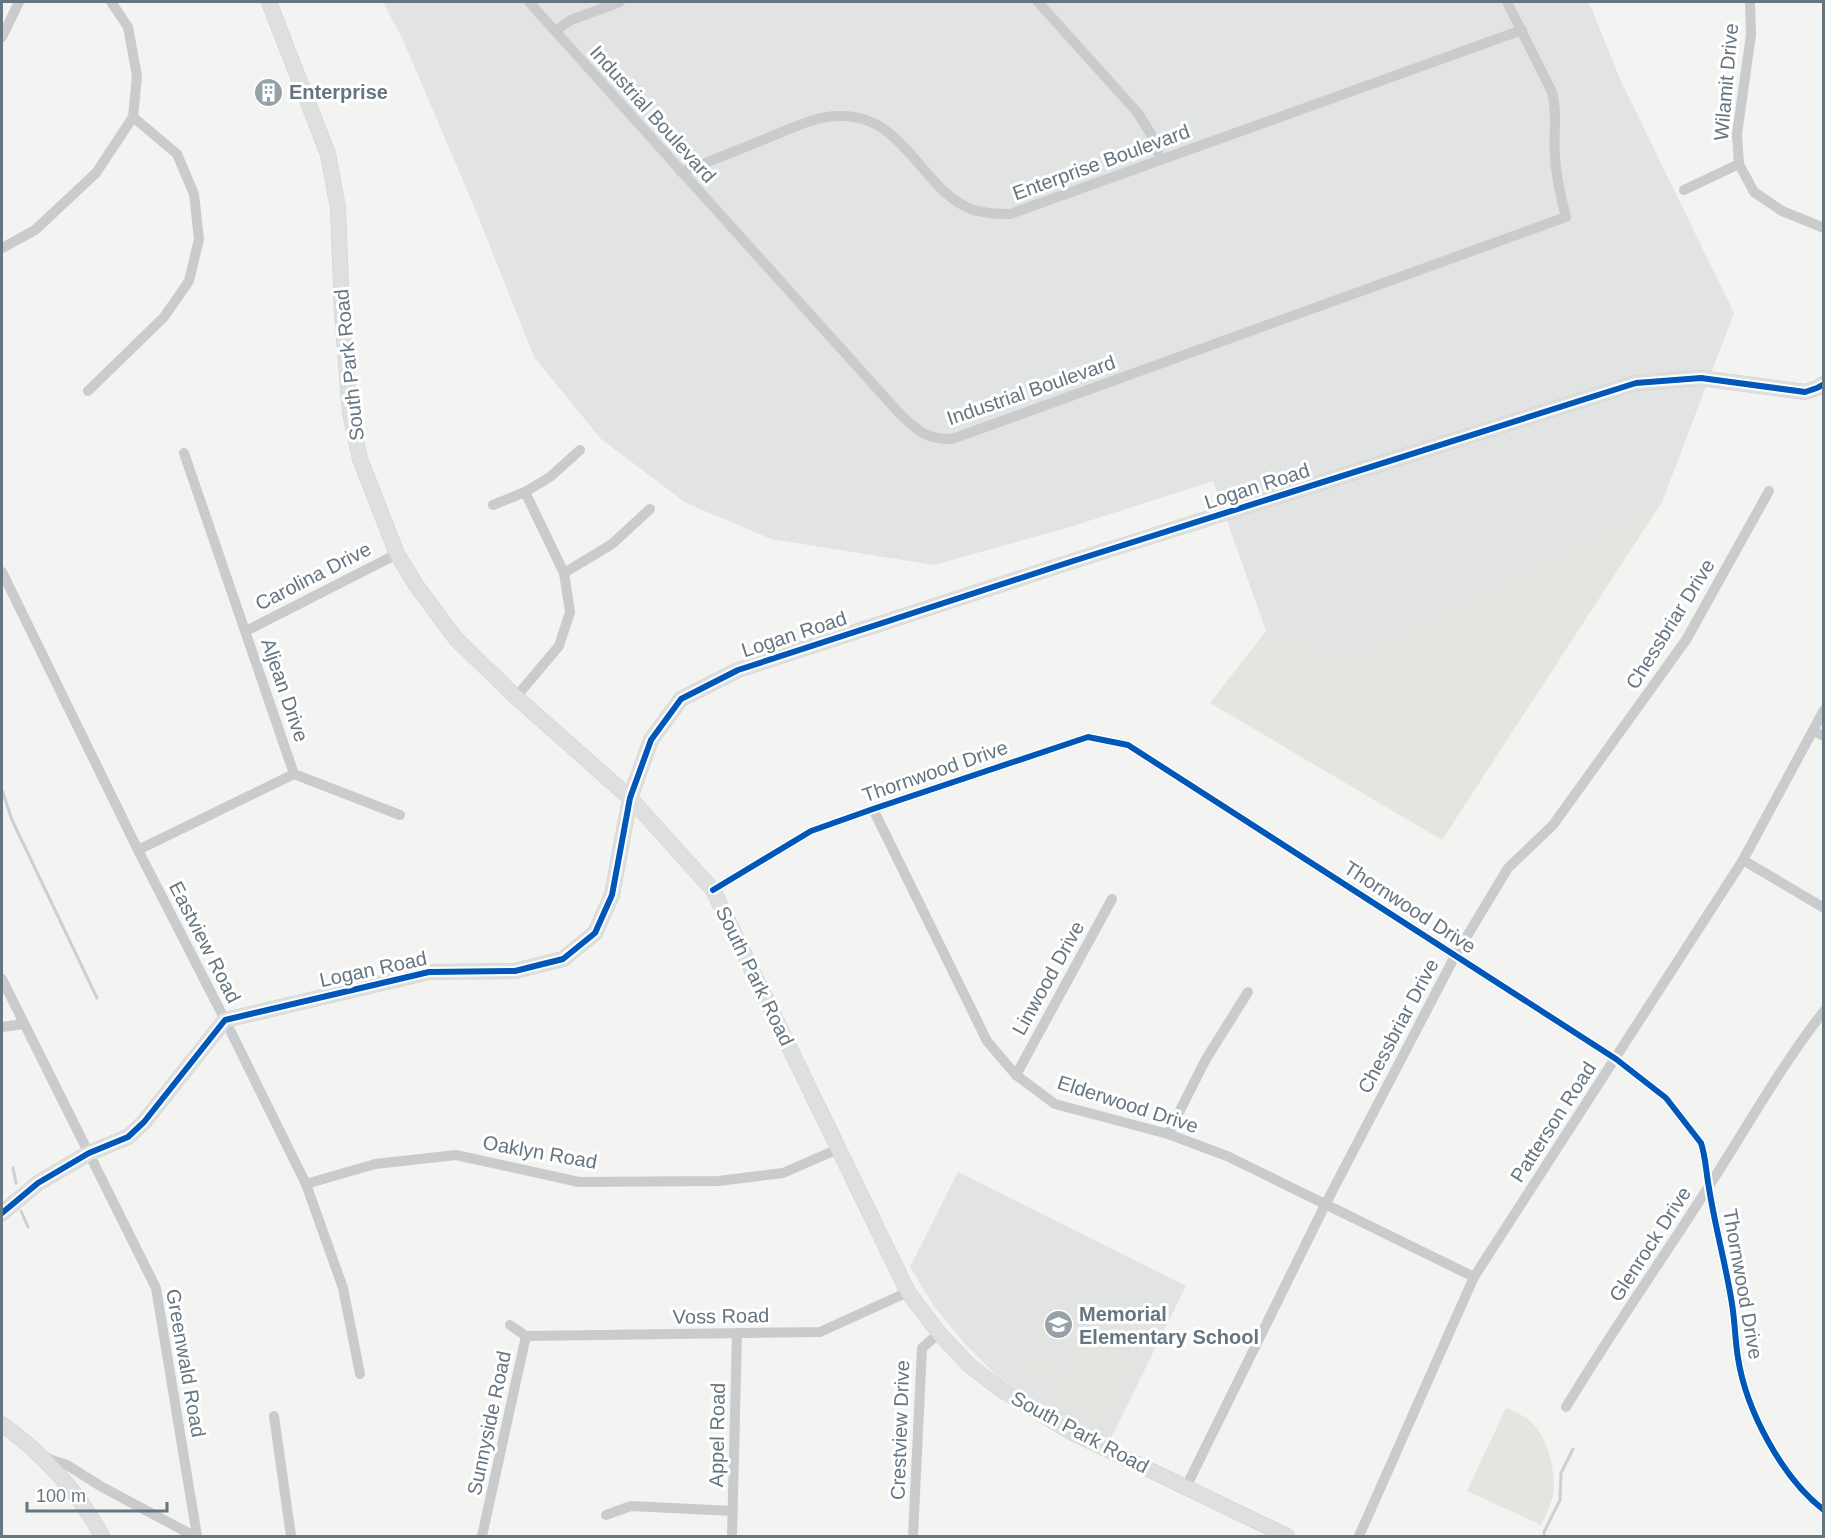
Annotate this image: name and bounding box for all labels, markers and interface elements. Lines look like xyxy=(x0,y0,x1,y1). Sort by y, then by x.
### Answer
street label: Wilamit Drive xyxy=(1710,22,1742,142)
street label: Industrial Boulevard xyxy=(586,41,720,187)
building icon: Enterprise xyxy=(252,76,284,108)
place label: Enterprise xyxy=(289,81,388,103)
street label: Enterprise Boulevard xyxy=(1009,120,1193,204)
street label: South Park Road xyxy=(330,288,368,442)
street label: Industrial Boulevard xyxy=(944,351,1118,429)
street label: Logan Road xyxy=(1202,459,1312,513)
street label: Carolina Drive xyxy=(252,537,374,615)
street label: Chessbriar Drive xyxy=(1621,555,1719,693)
street label: Logan Road xyxy=(739,607,849,661)
street label: Aljean Drive xyxy=(257,635,313,745)
street label: Thornwood Drive xyxy=(859,736,1011,806)
street label: Thornwood Drive xyxy=(1340,856,1480,958)
street label: Eastview Road xyxy=(165,878,245,1006)
street label: South Park Road xyxy=(712,903,798,1049)
street label: Linwood Drive xyxy=(1008,917,1088,1039)
street label: Logan Road xyxy=(317,947,429,991)
street label: Chessbriar Drive xyxy=(1353,955,1443,1097)
street label: Patterson Road xyxy=(1506,1058,1600,1186)
street label: Elderwood Drive xyxy=(1055,1071,1201,1137)
street label: Oaklyn Road xyxy=(481,1131,599,1173)
street label: Glenrock Drive xyxy=(1605,1183,1695,1305)
street label: Thornwood Drive xyxy=(1719,1207,1767,1361)
street label: Greenwald Road xyxy=(162,1287,210,1439)
place label: Memorial Elementary School xyxy=(1079,1303,1259,1348)
street label: Voss Road xyxy=(672,1304,770,1328)
school or university icon: Memorial Elementary School xyxy=(1042,1309,1074,1341)
street label: Sunnyside Road xyxy=(463,1349,515,1497)
street label: Crestview Drive xyxy=(887,1360,913,1500)
street label: Appel Road xyxy=(705,1383,729,1487)
street label: South Park Road xyxy=(1008,1387,1152,1477)
scale bar xyxy=(27,1475,166,1513)
text: 100 m xyxy=(36,1486,86,1506)

